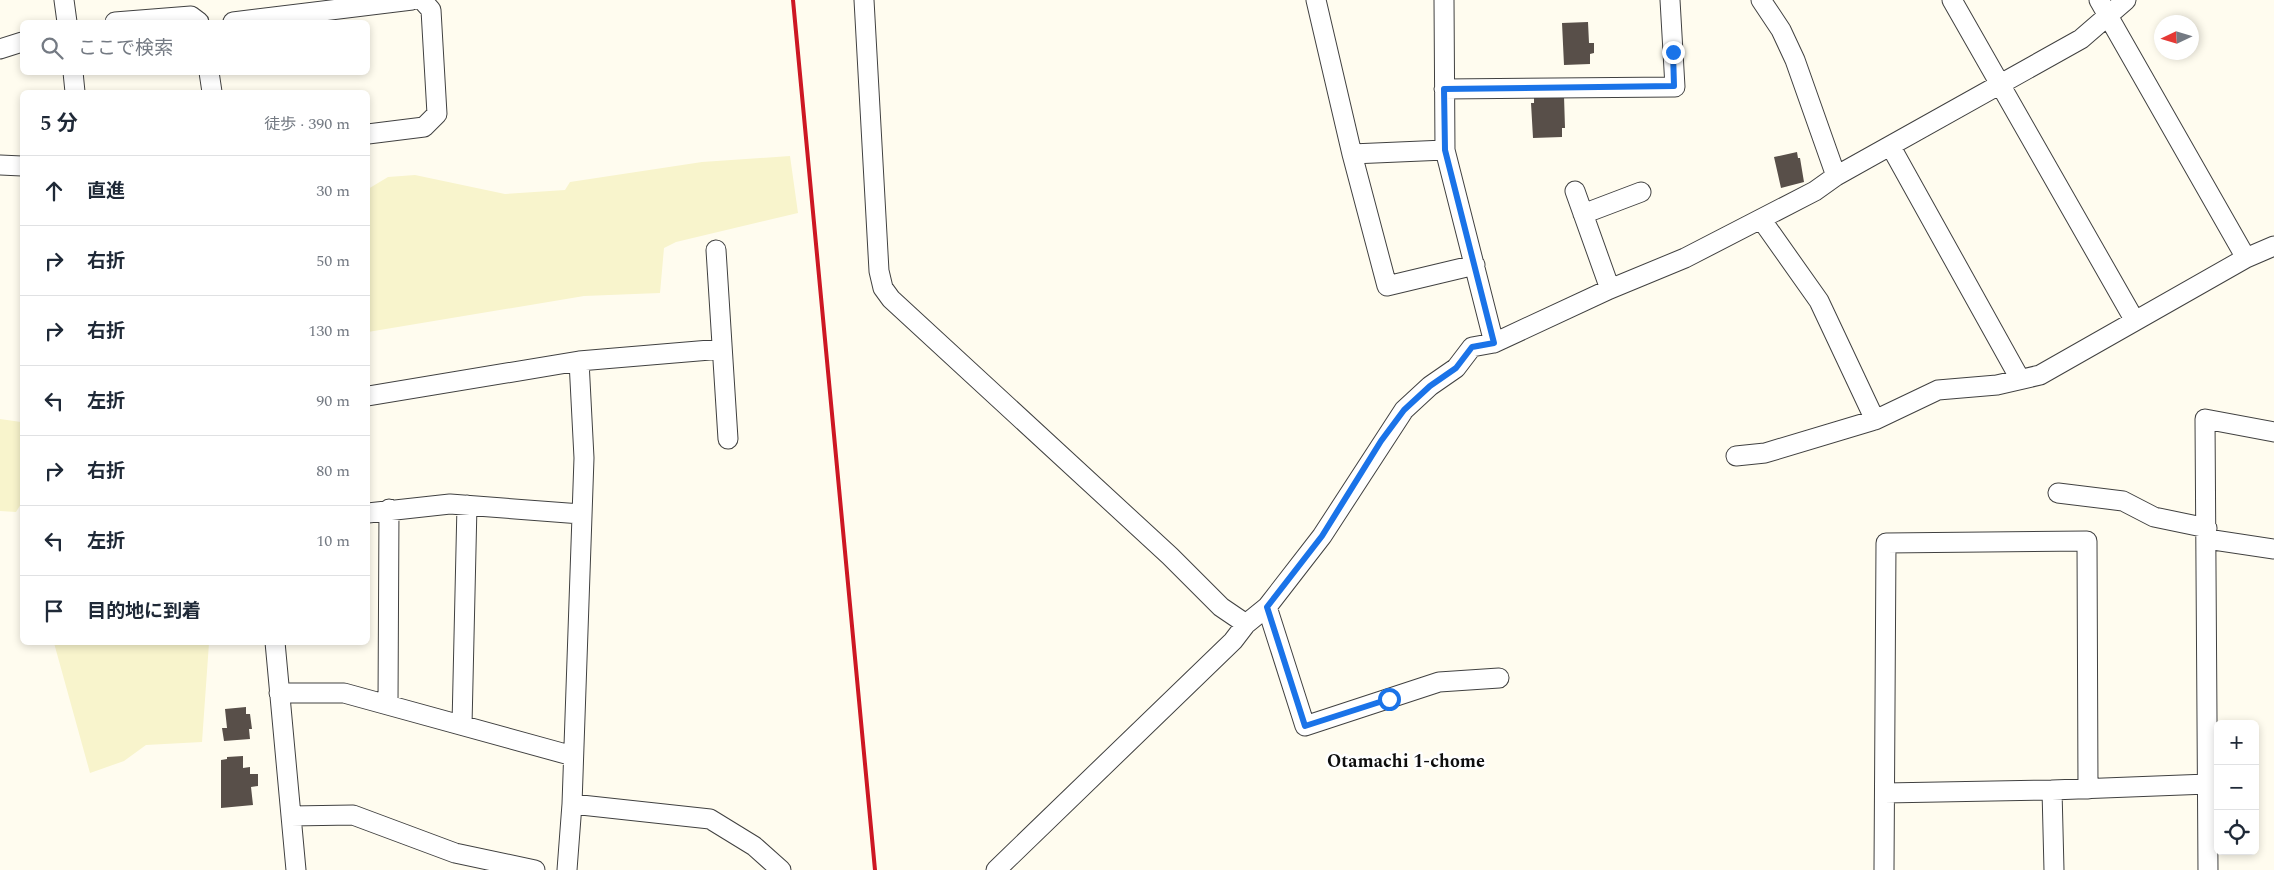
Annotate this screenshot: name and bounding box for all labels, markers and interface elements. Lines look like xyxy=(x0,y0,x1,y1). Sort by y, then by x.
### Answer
north arrow xyxy=(2154,15,2199,60)
search box xyxy=(20,20,370,75)
icon: search xyxy=(38,34,66,62)
text: ここで検索 xyxy=(78,34,173,63)
route end xyxy=(1662,41,1685,64)
text: 5 分 xyxy=(40,108,78,140)
text: 徒歩 · 390 m xyxy=(264,112,350,136)
icon: ahead xyxy=(40,177,68,205)
text: 直進 xyxy=(87,177,125,206)
text: 30 m xyxy=(316,179,350,203)
icon: right xyxy=(40,247,68,275)
text: 右折 xyxy=(87,247,125,276)
text: 50 m xyxy=(316,249,350,273)
icon: right xyxy=(40,317,68,345)
text: 右折 xyxy=(87,317,125,346)
text: 130 m xyxy=(308,319,350,343)
icon: left xyxy=(40,387,68,415)
text: 左折 xyxy=(87,387,125,416)
text: 90 m xyxy=(316,389,350,413)
icon: right xyxy=(40,457,68,485)
text: 右折 xyxy=(87,457,125,486)
text: 80 m xyxy=(316,459,350,483)
icon: left xyxy=(40,527,68,555)
text: 左折 xyxy=(87,527,125,556)
text: 10 m xyxy=(316,529,350,553)
icon: arrive xyxy=(40,597,68,625)
text: 目的地に到着 xyxy=(87,597,201,626)
route start xyxy=(1378,688,1401,711)
map controls xyxy=(2214,720,2259,855)
button: + xyxy=(2214,720,2259,765)
district label: Otamachi 1-chome xyxy=(1327,748,1485,775)
button: − xyxy=(2214,765,2259,810)
button: locate xyxy=(2214,810,2259,855)

